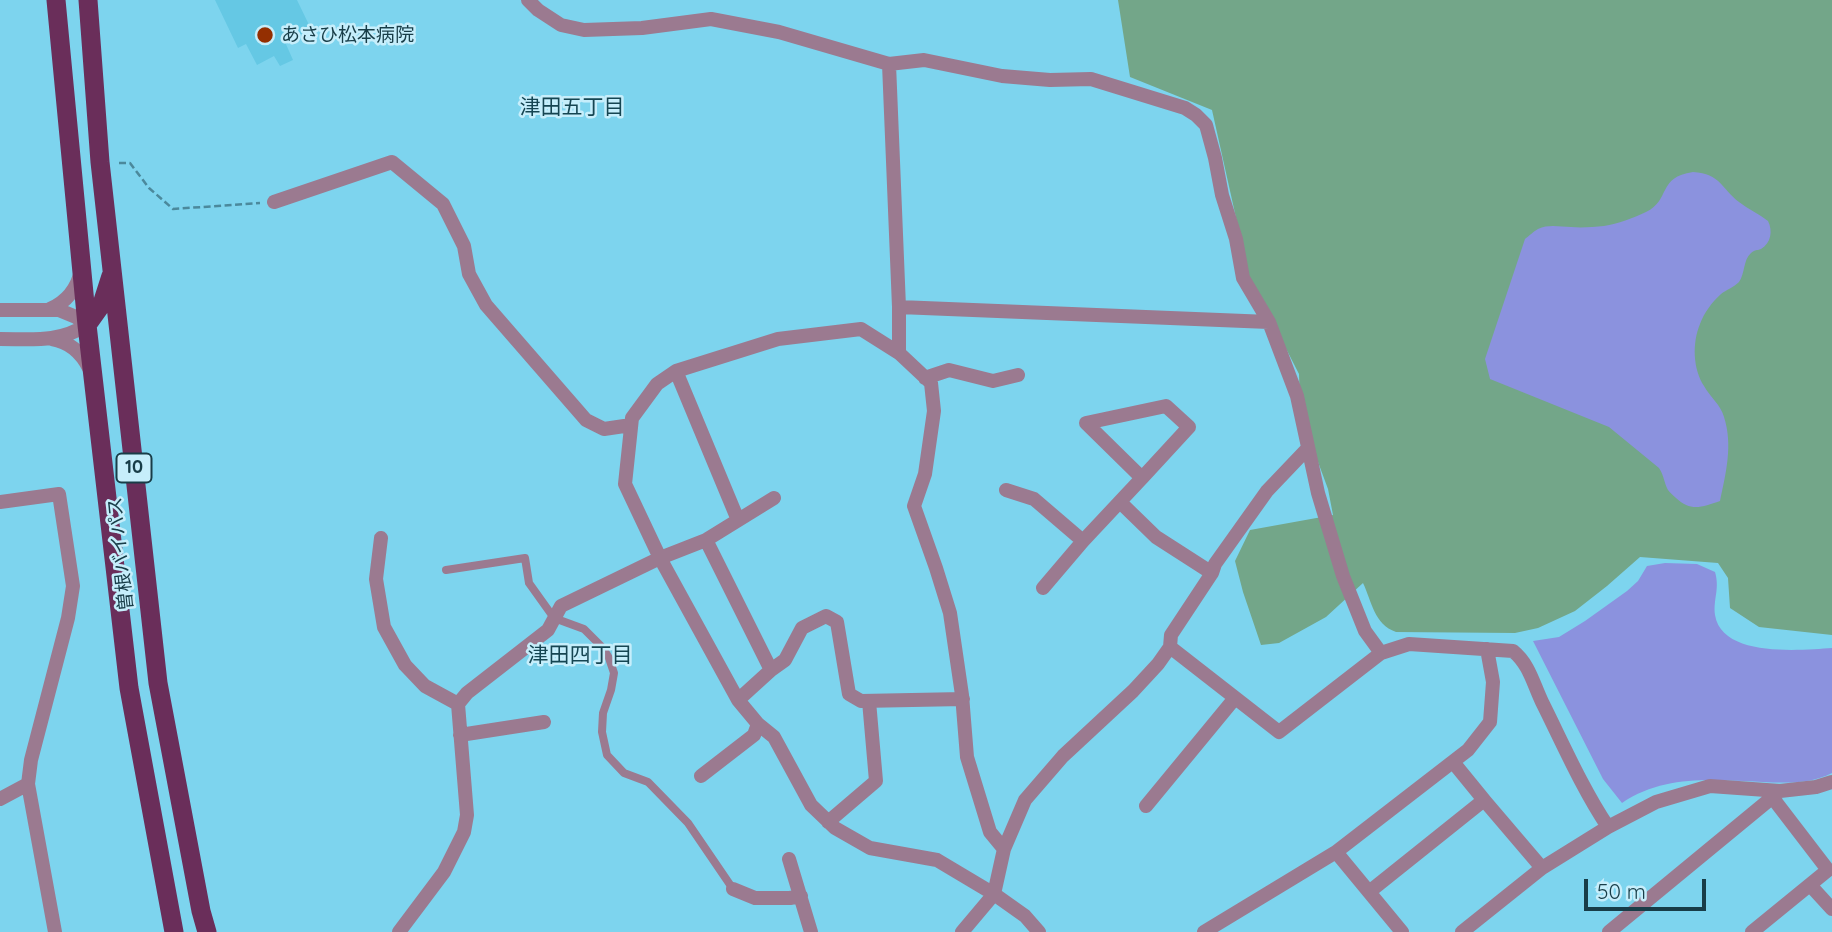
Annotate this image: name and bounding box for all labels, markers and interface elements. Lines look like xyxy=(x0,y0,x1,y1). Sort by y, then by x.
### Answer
place label: あさひ松本病院 xyxy=(281,24,414,46)
marker: あさひ松本病院 xyxy=(255,25,275,45)
district label: 津田五丁目 xyxy=(520,95,624,121)
road number: 10 xyxy=(116,454,152,482)
street label: 曽根バイパス xyxy=(104,496,138,612)
district label: 津田四丁目 xyxy=(528,643,632,669)
scale bar xyxy=(1587,866,1710,910)
text: 50 m xyxy=(1597,878,1646,904)

